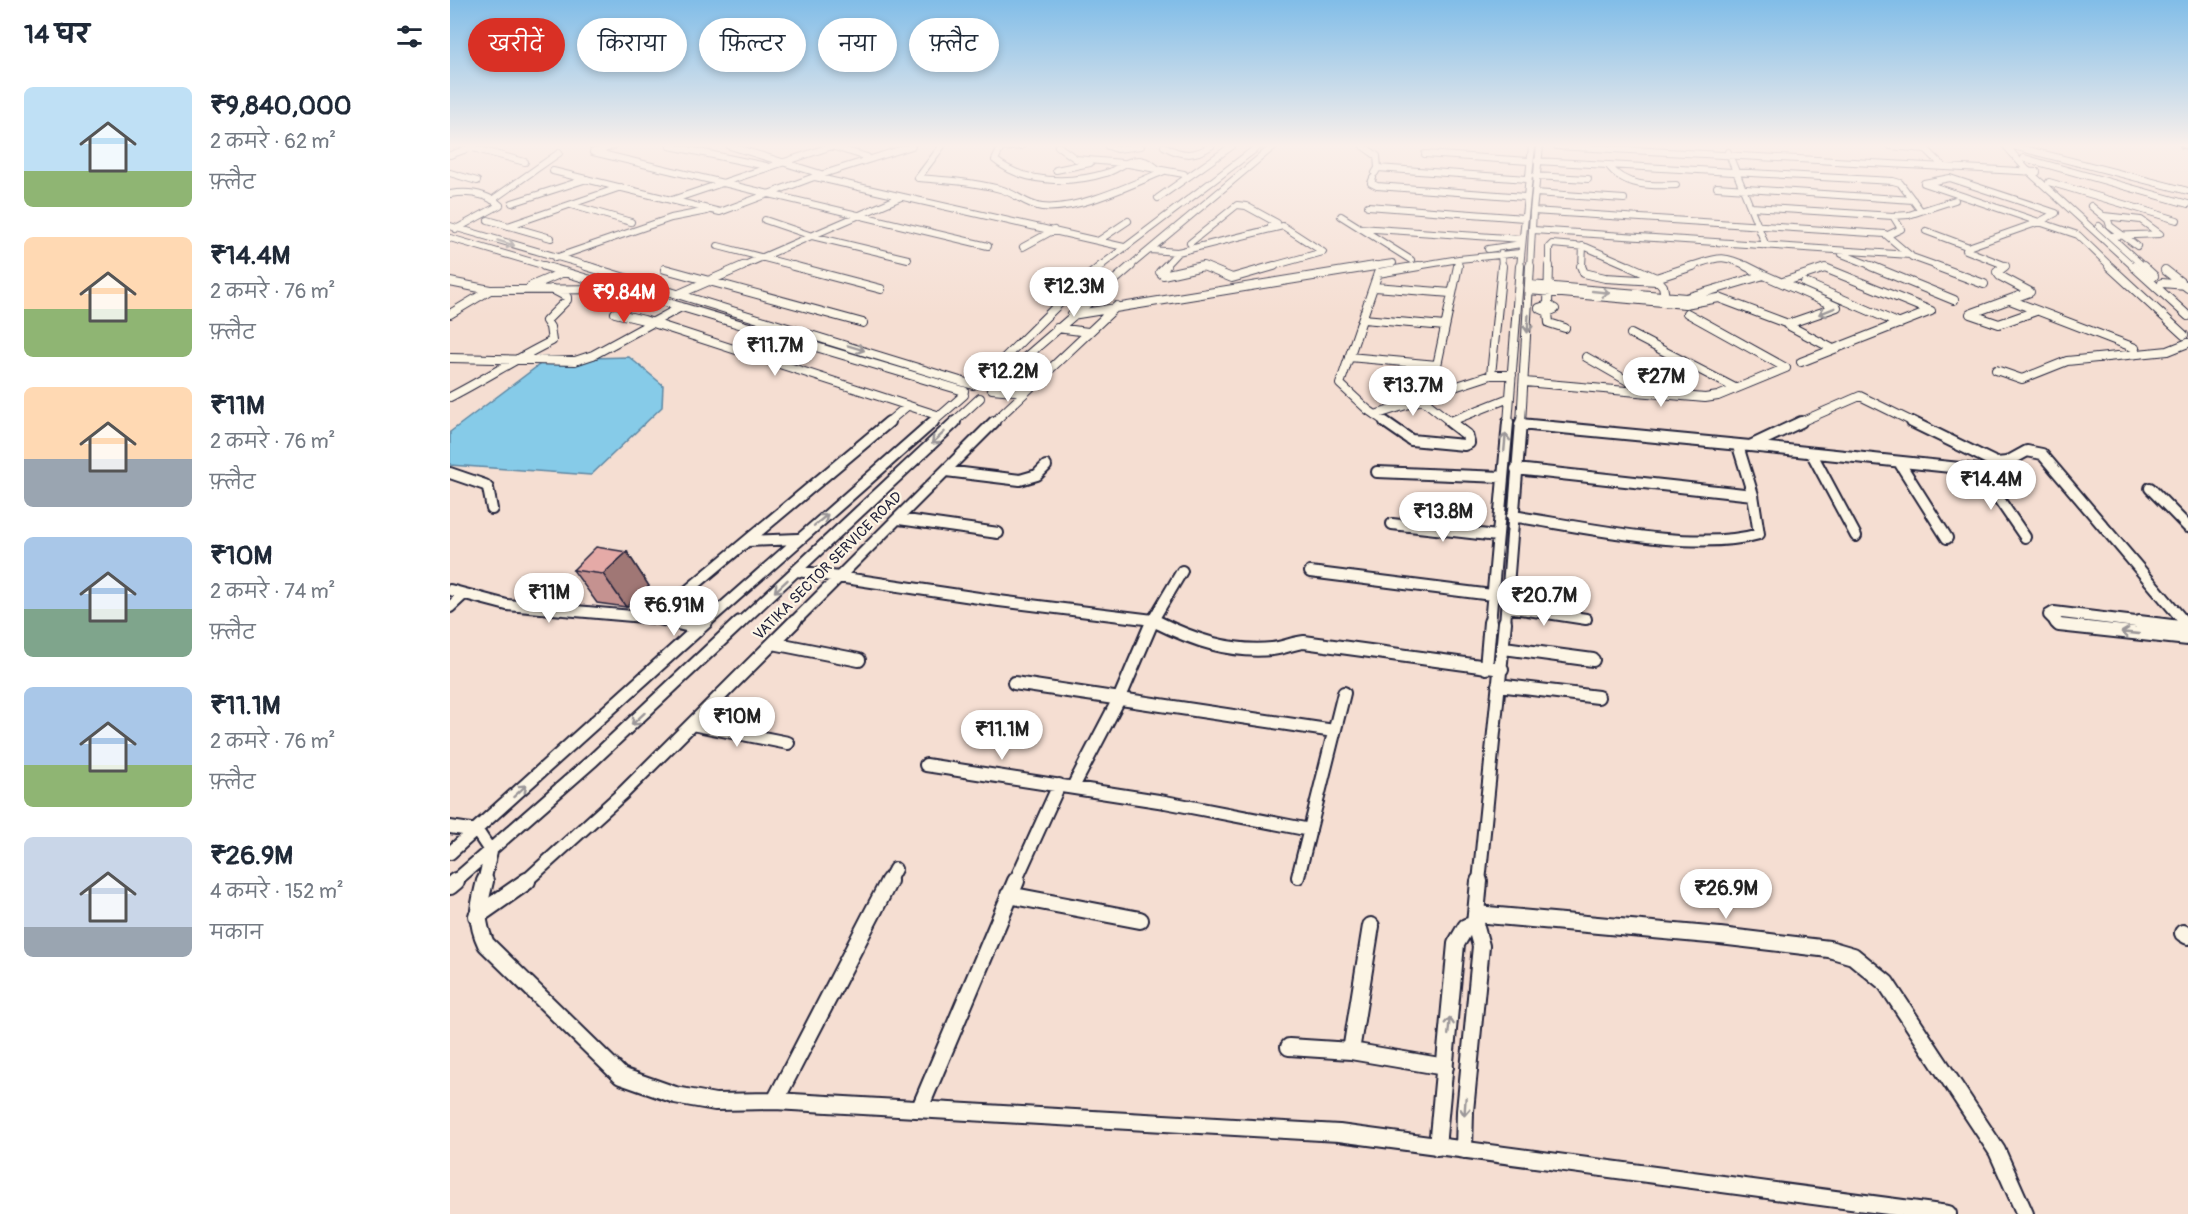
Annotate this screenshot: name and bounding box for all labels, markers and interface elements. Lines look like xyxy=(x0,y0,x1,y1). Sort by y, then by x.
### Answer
chip: खरीदें xyxy=(468,18,565,72)
chip: किराया xyxy=(577,18,687,72)
chip: फ़िल्टर xyxy=(699,18,806,72)
chip: नया xyxy=(818,18,897,72)
chip: फ़्लैट xyxy=(909,18,999,72)
text: 14 घर xyxy=(24,19,90,51)
icon: filters xyxy=(393,20,426,53)
text: ₹9,840,000 xyxy=(210,90,351,122)
icon: home xyxy=(72,111,144,183)
text: 2 कमरे · 62 m² xyxy=(210,129,336,154)
text: फ़्लैट xyxy=(210,170,256,195)
one-way arrow xyxy=(496,238,515,249)
text: ₹14.4M xyxy=(210,240,290,272)
icon: home xyxy=(72,261,144,333)
pin: ₹12.3M xyxy=(1025,267,1123,318)
pin: ₹9.84M xyxy=(575,273,673,324)
text: ₹12.3M xyxy=(1044,274,1104,299)
text: 2 कमरे · 76 m² xyxy=(210,279,335,304)
text: ₹9.84M xyxy=(593,280,655,305)
one-way arrow xyxy=(1590,287,1610,298)
one-way arrow xyxy=(1818,306,1837,317)
one-way arrow xyxy=(1522,313,1533,333)
text: फ़्लैट xyxy=(210,320,256,345)
pin: ₹11.7M xyxy=(726,326,824,377)
text: ₹11.7M xyxy=(747,333,804,358)
one-way arrow xyxy=(846,344,865,355)
pin: ₹12.2M xyxy=(959,352,1057,403)
pin: ₹27M xyxy=(1625,357,1697,408)
text: ₹12.2M xyxy=(978,359,1038,384)
text: ₹27M xyxy=(1637,364,1685,389)
pin: ₹13.7M xyxy=(1364,366,1462,417)
text: ₹13.7M xyxy=(1383,373,1443,398)
text: ₹11M xyxy=(210,390,265,422)
icon: home xyxy=(72,411,144,483)
text: 2 कमरे · 76 m² xyxy=(210,429,335,454)
one-way arrow xyxy=(930,431,945,445)
one-way arrow xyxy=(1500,433,1511,453)
pin: ₹14.4M xyxy=(1942,460,2040,511)
text: ₹14.4M xyxy=(1960,467,2022,492)
text: फ़्लैट xyxy=(210,470,256,495)
street label: VATIKA SECTOR SERVICE ROAD xyxy=(750,488,906,644)
pin: ₹13.8M xyxy=(1394,492,1492,543)
text: ₹13.8M xyxy=(1413,499,1473,524)
one-way arrow xyxy=(813,513,828,527)
text: ₹10M xyxy=(210,540,272,572)
icon: home xyxy=(72,561,144,633)
pin: ₹11M xyxy=(513,573,585,624)
pin: ₹20.7M xyxy=(1495,576,1593,627)
text: 2 कमरे · 74 m² xyxy=(210,579,335,604)
one-way arrow xyxy=(773,579,788,593)
text: ₹11M xyxy=(528,580,570,605)
text: ₹20.7M xyxy=(1511,583,1577,608)
pin: ₹6.91M xyxy=(625,586,723,637)
text: ₹6.91M xyxy=(644,593,704,618)
text: फ़्लैट xyxy=(210,620,256,645)
one-way arrow xyxy=(2120,627,2140,638)
text: ₹11.1M xyxy=(210,690,281,722)
pin: ₹10M xyxy=(701,697,773,748)
text: ₹10M xyxy=(713,704,761,729)
pin: ₹11.1M xyxy=(953,710,1051,761)
icon: home xyxy=(72,711,144,783)
one-way arrow xyxy=(630,712,645,726)
text: ₹11.1M xyxy=(975,717,1029,742)
text: 2 कमरे · 76 m² xyxy=(210,729,335,754)
text: फ़्लैट xyxy=(210,770,256,795)
one-way arrow xyxy=(513,784,528,798)
text: ₹26.9M xyxy=(210,840,293,872)
icon: home xyxy=(72,861,144,933)
pin: ₹26.9M xyxy=(1677,869,1775,920)
text: ₹26.9M xyxy=(1694,876,1758,901)
text: 4 कमरे · 152 m² xyxy=(210,879,343,904)
text: मकान xyxy=(210,920,263,945)
one-way arrow xyxy=(1444,1016,1455,1036)
one-way arrow xyxy=(1460,1097,1471,1117)

